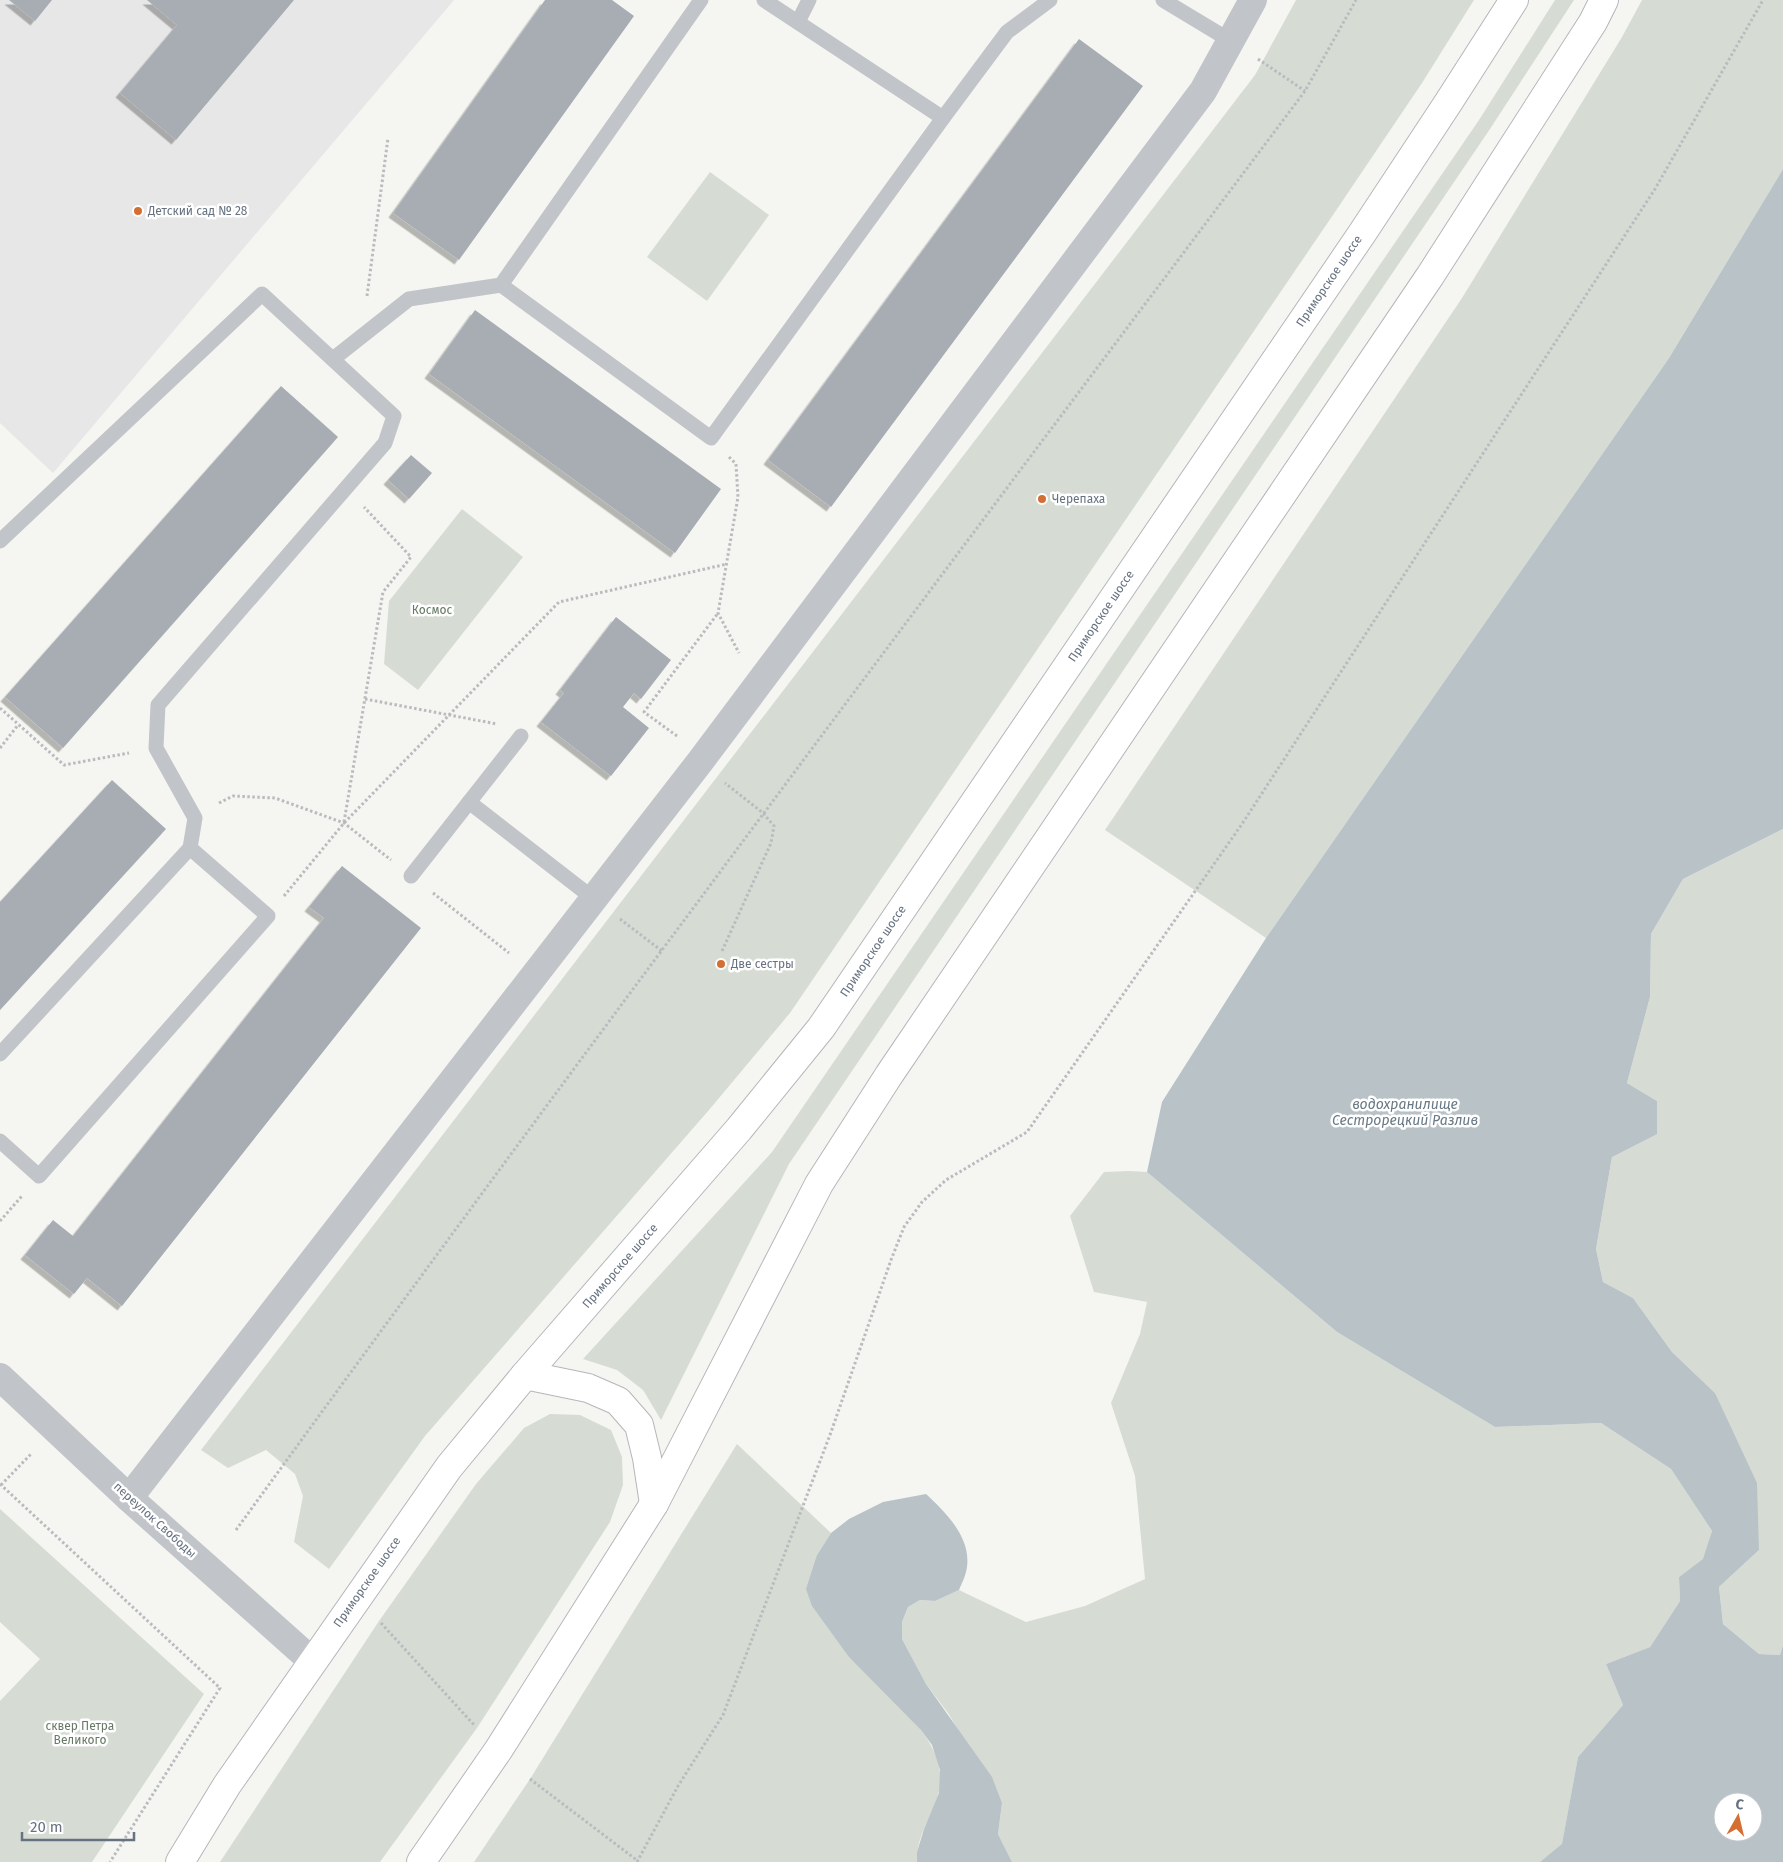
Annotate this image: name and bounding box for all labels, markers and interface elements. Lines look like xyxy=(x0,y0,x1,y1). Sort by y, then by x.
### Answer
place label: Детский сад № 28 xyxy=(147,204,248,218)
marker: Детский сад № 28 xyxy=(132,205,144,217)
street label: Приморское шоссе xyxy=(1293,233,1365,329)
place label: Черепаха xyxy=(1052,492,1105,506)
marker: Черепаха xyxy=(1036,493,1048,505)
street label: Приморское шоссе xyxy=(1065,568,1137,664)
park label: Космос xyxy=(412,603,452,617)
street label: Приморское шоссе xyxy=(837,903,909,999)
place label: Две сестры xyxy=(730,957,794,971)
marker: Две сестры xyxy=(715,958,727,970)
water label: водохранилище Сестрорецкий Разлив xyxy=(1332,1096,1478,1129)
street label: Приморское шоссе xyxy=(580,1221,660,1311)
street label: переулок Свободы xyxy=(111,1479,199,1561)
street label: Приморское шоссе xyxy=(330,1534,404,1630)
park label: сквер Петра Великого xyxy=(46,1719,114,1747)
north arrow xyxy=(1713,1792,1763,1842)
text: С xyxy=(1735,1796,1745,1814)
scale bar xyxy=(22,1810,135,1842)
text: 20 m xyxy=(30,1818,63,1836)

